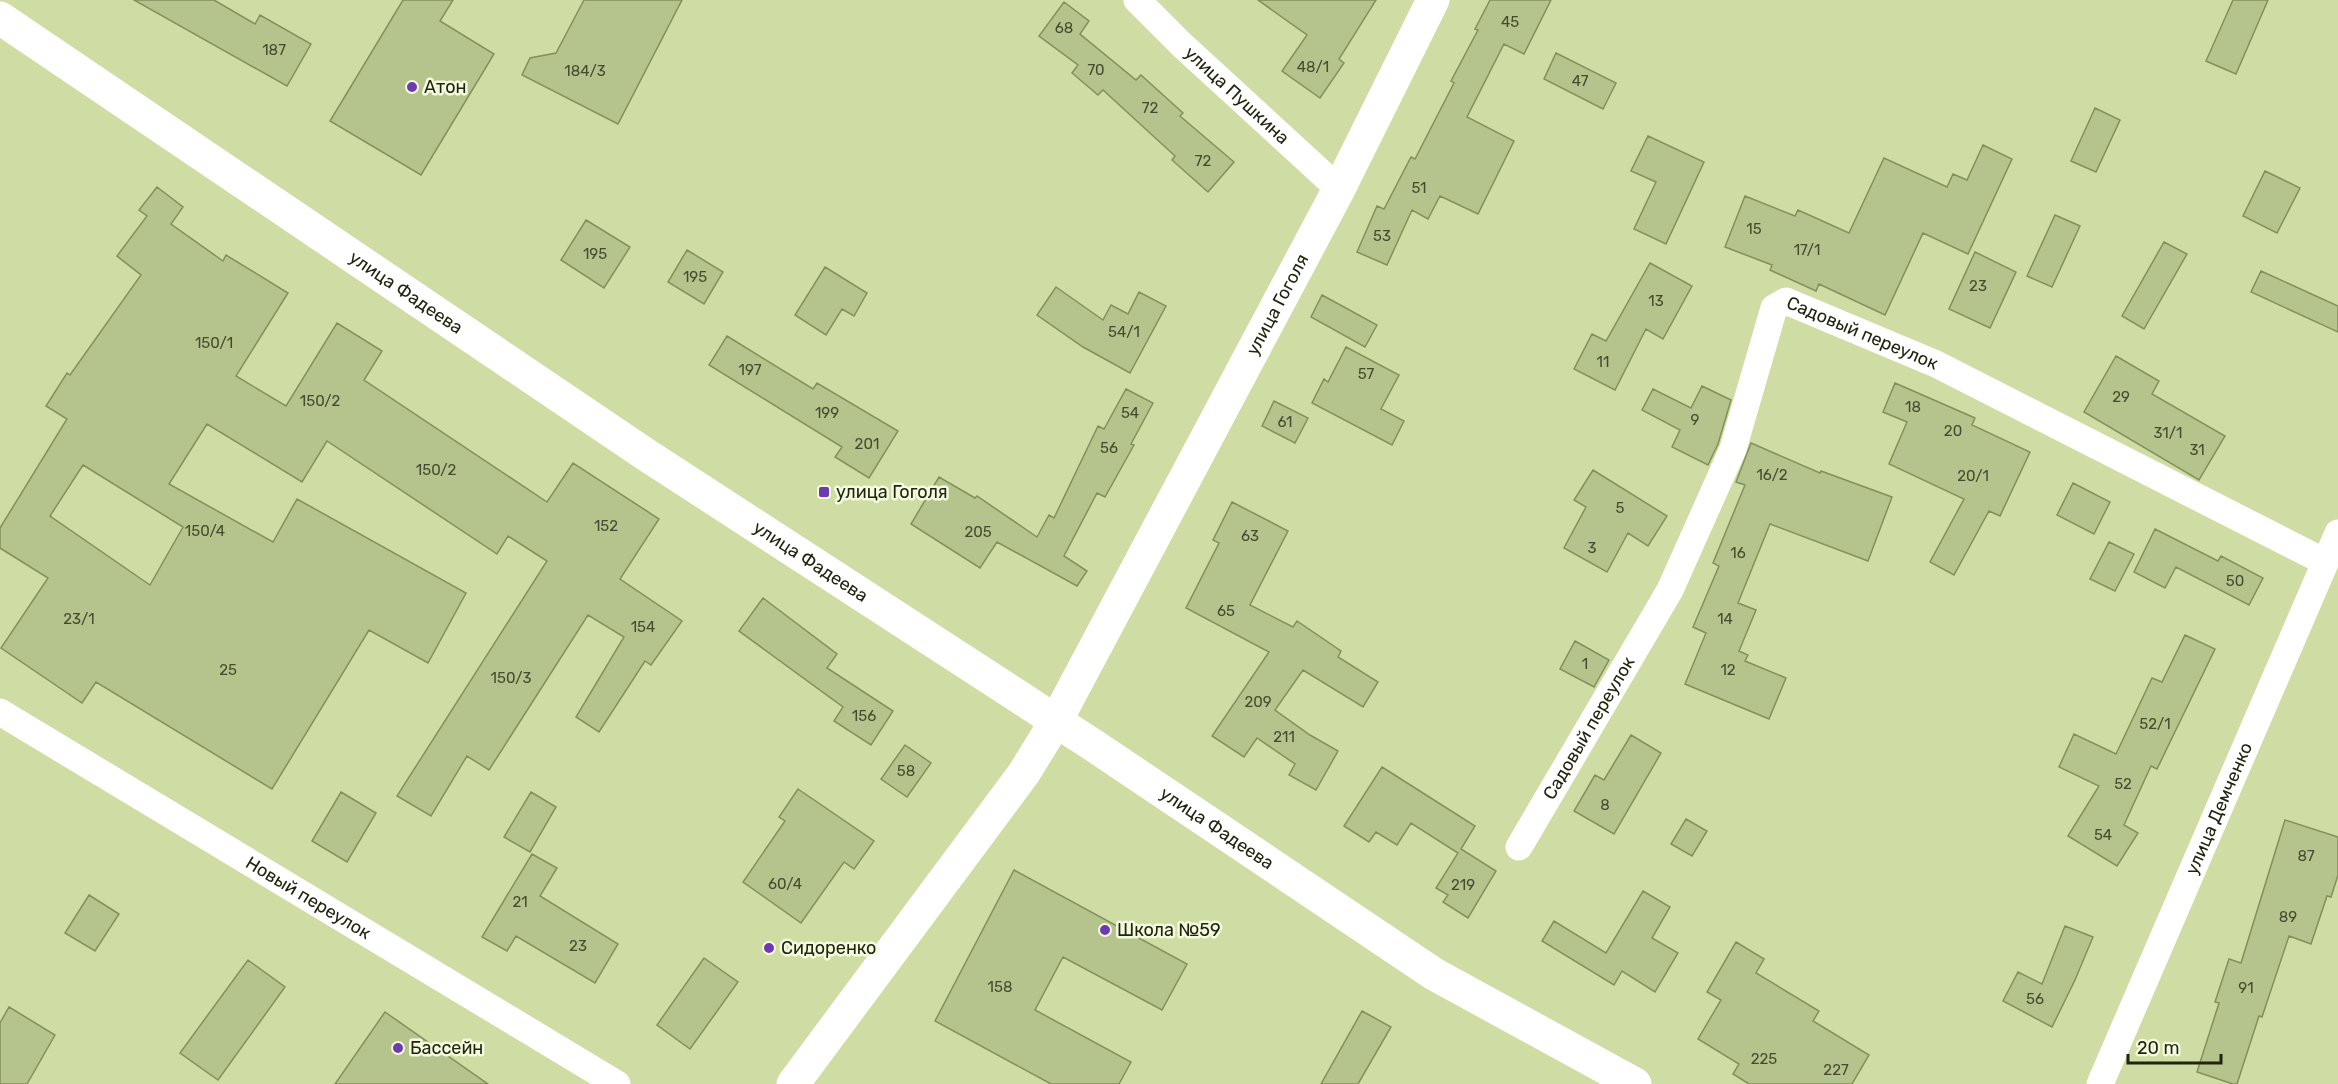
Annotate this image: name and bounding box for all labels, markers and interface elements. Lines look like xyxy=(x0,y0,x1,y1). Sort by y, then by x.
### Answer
house number: 45 xyxy=(1501,13,1519,31)
house number: 68 xyxy=(1055,19,1073,37)
house number: 187 xyxy=(262,41,286,59)
street label: улица Пушкина xyxy=(1180,42,1294,149)
house number: 48/1 xyxy=(1297,58,1329,76)
house number: 70 xyxy=(1087,61,1105,79)
house number: 184/3 xyxy=(564,62,606,80)
house number: 47 xyxy=(1572,72,1589,90)
place label: Атон xyxy=(424,76,467,98)
marker: Атон xyxy=(405,80,419,94)
house number: 72 xyxy=(1142,99,1158,117)
house number: 72 xyxy=(1195,152,1211,170)
house number: 51 xyxy=(1411,179,1427,197)
house number: 15 xyxy=(1746,220,1762,238)
house number: 53 xyxy=(1373,227,1391,245)
house number: 17/1 xyxy=(1794,241,1820,259)
house number: 195 xyxy=(583,245,607,263)
street label: улица Фадеева xyxy=(345,246,467,339)
street label: улица Гоголя xyxy=(1242,250,1313,359)
house number: 195 xyxy=(683,268,707,286)
house number: 23 xyxy=(1969,277,1987,295)
street label: Садовый переулок xyxy=(1783,291,1942,375)
house number: 13 xyxy=(1648,292,1664,310)
house number: 54/1 xyxy=(1108,323,1140,341)
house number: 150/1 xyxy=(195,334,233,352)
house number: 11 xyxy=(1597,353,1609,371)
house number: 197 xyxy=(738,361,762,379)
house number: 57 xyxy=(1358,365,1375,383)
house number: 29 xyxy=(2112,388,2130,406)
house number: 150/2 xyxy=(300,392,340,410)
house number: 18 xyxy=(1905,398,1921,416)
house number: 199 xyxy=(815,404,839,422)
house number: 54 xyxy=(1121,404,1139,422)
house number: 9 xyxy=(1691,411,1700,429)
house number: 61 xyxy=(1277,413,1293,431)
house number: 20 xyxy=(1944,422,1962,440)
house number: 31/1 xyxy=(2154,424,2182,442)
house number: 201 xyxy=(855,435,879,453)
house number: 56 xyxy=(1100,439,1118,457)
house number: 31 xyxy=(2189,441,2205,459)
house number: 150/2 xyxy=(416,461,456,479)
house number: 16/2 xyxy=(1756,466,1788,484)
house number: 20/1 xyxy=(1957,467,1989,485)
place label: улица Гоголя xyxy=(836,481,948,503)
marker: улица Гоголя xyxy=(817,485,831,499)
house number: 5 xyxy=(1616,499,1625,517)
street label: улица Фадеева xyxy=(749,516,872,607)
house number: 152 xyxy=(594,517,618,535)
house number: 150/4 xyxy=(185,522,225,540)
house number: 205 xyxy=(964,523,992,541)
house number: 63 xyxy=(1241,527,1259,545)
house number: 3 xyxy=(1587,539,1597,557)
house number: 16 xyxy=(1730,544,1746,562)
house number: 50 xyxy=(2226,572,2244,590)
house number: 65 xyxy=(1217,602,1235,620)
house number: 23/1 xyxy=(63,610,95,628)
house number: 14 xyxy=(1717,610,1733,628)
house number: 154 xyxy=(631,618,655,636)
street label: Садовый переулок xyxy=(1538,652,1640,804)
house number: 1 xyxy=(1582,655,1588,673)
house number: 25 xyxy=(219,661,237,679)
house number: 12 xyxy=(1720,661,1736,679)
house number: 150/3 xyxy=(491,669,531,687)
house number: 209 xyxy=(1244,693,1272,711)
house number: 156 xyxy=(852,707,876,725)
house number: 52/1 xyxy=(2139,715,2171,733)
house number: 211 xyxy=(1273,728,1295,746)
street label: улица Демченко xyxy=(2181,739,2257,878)
house number: 58 xyxy=(897,762,915,780)
house number: 52 xyxy=(2114,775,2132,793)
street label: улица Фадеева xyxy=(1156,782,1278,874)
house number: 8 xyxy=(1600,796,1610,814)
house number: 54 xyxy=(2094,826,2112,844)
house number: 87 xyxy=(2297,847,2315,865)
street label: Новый переулок xyxy=(242,852,375,944)
house number: 60/4 xyxy=(768,875,802,893)
house number: 219 xyxy=(1451,876,1475,894)
house number: 21 xyxy=(512,893,528,911)
house number: 89 xyxy=(2279,908,2297,926)
place label: Школа №59 xyxy=(1117,919,1221,941)
marker: Школа №59 xyxy=(1098,923,1112,937)
house number: 23 xyxy=(569,937,587,955)
place label: Сидоренко xyxy=(781,937,876,959)
marker: Сидоренко xyxy=(762,941,776,955)
house number: 158 xyxy=(988,978,1012,996)
house number: 91 xyxy=(2238,979,2254,997)
house number: 56 xyxy=(2026,990,2044,1008)
scale bar xyxy=(2128,1027,2221,1065)
place label: Бассейн xyxy=(410,1037,483,1059)
text: 20 m xyxy=(2137,1037,2179,1059)
marker: Бассейн xyxy=(391,1041,405,1055)
house number: 225 xyxy=(1751,1050,1777,1068)
house number: 227 xyxy=(1823,1061,1849,1079)

